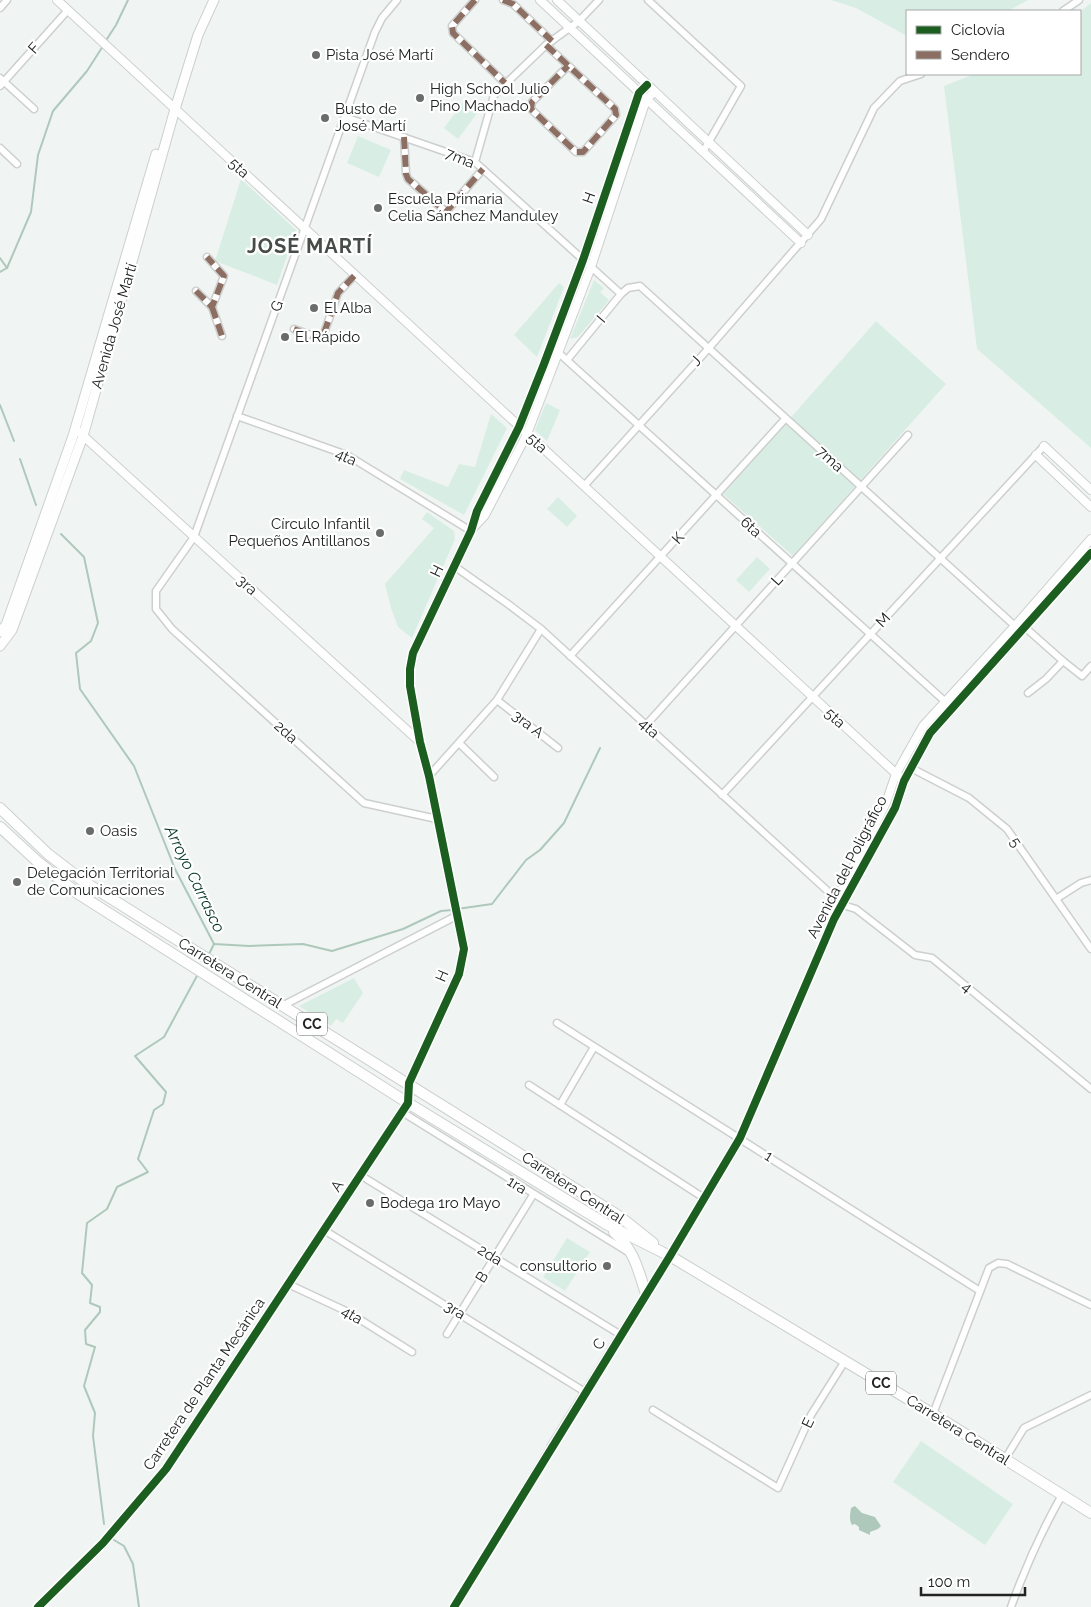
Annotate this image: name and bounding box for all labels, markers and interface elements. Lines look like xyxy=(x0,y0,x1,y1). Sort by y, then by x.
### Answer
legend xyxy=(906,10,1081,75)
text: Ciclovía xyxy=(951,21,1005,39)
street label: F xyxy=(24,39,44,57)
place label: Pista José Martí xyxy=(326,46,434,64)
text: Sendero xyxy=(951,46,1010,64)
marker: Pista José Martí xyxy=(310,49,322,61)
place label: High School Julio Pino Machado xyxy=(430,80,550,115)
marker: High School Julio Pino Machado xyxy=(414,92,426,104)
place label: Busto de José Martí xyxy=(335,100,406,135)
marker: Busto de José Martí xyxy=(319,112,331,124)
street label: 7ma xyxy=(443,144,477,172)
street label: 5ta xyxy=(225,154,253,182)
place label: Escuela Primaria Celia Sánchez Manduley xyxy=(388,190,558,225)
street label: H xyxy=(579,190,599,206)
marker: Escuela Primaria Celia Sánchez Manduley xyxy=(372,202,384,214)
district label: JOSÉ MARTÍ xyxy=(247,234,373,258)
street label: Avenida José Martí xyxy=(87,260,141,391)
street label: G xyxy=(267,298,287,314)
place label: El Alba xyxy=(324,299,372,317)
marker: El Alba xyxy=(308,302,320,314)
street label: I xyxy=(593,312,609,326)
place label: El Rápido xyxy=(295,328,360,346)
marker: El Rápido xyxy=(279,331,291,343)
street label: J xyxy=(687,352,705,370)
street label: 5ta xyxy=(523,429,551,457)
street label: 7ma xyxy=(813,442,847,476)
street label: 4ta xyxy=(333,444,359,470)
street label: 6ta xyxy=(737,513,765,541)
place label: Círculo Infantil Pequeños Antillanos xyxy=(228,515,371,550)
marker: Círculo Infantil Pequeños Antillanos xyxy=(374,527,386,539)
street label: K xyxy=(668,528,688,548)
street label: H xyxy=(426,562,448,580)
street label: 3ra xyxy=(233,571,261,599)
street label: L xyxy=(767,571,787,589)
street label: M xyxy=(872,609,894,631)
street label: 5ta xyxy=(821,704,849,732)
street label: 3ra A xyxy=(509,706,547,742)
street label: 4ta xyxy=(635,714,663,742)
street label: 2da xyxy=(271,717,301,747)
street label: Avenida del Poligráfico xyxy=(803,793,891,941)
place label: Oasis xyxy=(100,822,137,840)
water label: Arroyo Carrasco xyxy=(161,822,229,935)
marker: Oasis xyxy=(84,825,96,837)
street label: 5 xyxy=(1006,833,1026,851)
place label: Delegación Territorial de Comunicaciones xyxy=(27,864,175,899)
marker: Delegación Territorial de Comunicaciones xyxy=(11,876,23,888)
street label: Carretera Central xyxy=(175,934,286,1013)
street label: H xyxy=(432,967,452,985)
street label: 4 xyxy=(958,977,976,997)
road number: CC xyxy=(297,1012,327,1036)
street label: 1 xyxy=(761,1147,777,1166)
street label: Carretera Central xyxy=(518,1148,628,1228)
street label: 1ra xyxy=(504,1172,530,1198)
street label: A xyxy=(327,1177,347,1195)
place label: Bodega 1ro Mayo xyxy=(380,1194,500,1212)
marker: Bodega 1ro Mayo xyxy=(364,1197,376,1209)
street label: 2da xyxy=(474,1241,506,1269)
place label: consultorio xyxy=(520,1257,597,1275)
marker: consultorio xyxy=(601,1260,613,1272)
street label: B xyxy=(472,1268,492,1286)
street label: Carretera de Planta Mecánica xyxy=(139,1294,269,1474)
street label: 3ra xyxy=(441,1297,469,1323)
street label: 4ta xyxy=(338,1302,366,1328)
street label: C xyxy=(589,1335,609,1353)
road number: CC xyxy=(866,1372,896,1395)
street label: Carretera Central xyxy=(903,1391,1014,1470)
street label: E xyxy=(798,1415,818,1431)
scale bar xyxy=(921,1564,1025,1596)
text: 100 m xyxy=(928,1573,970,1591)

